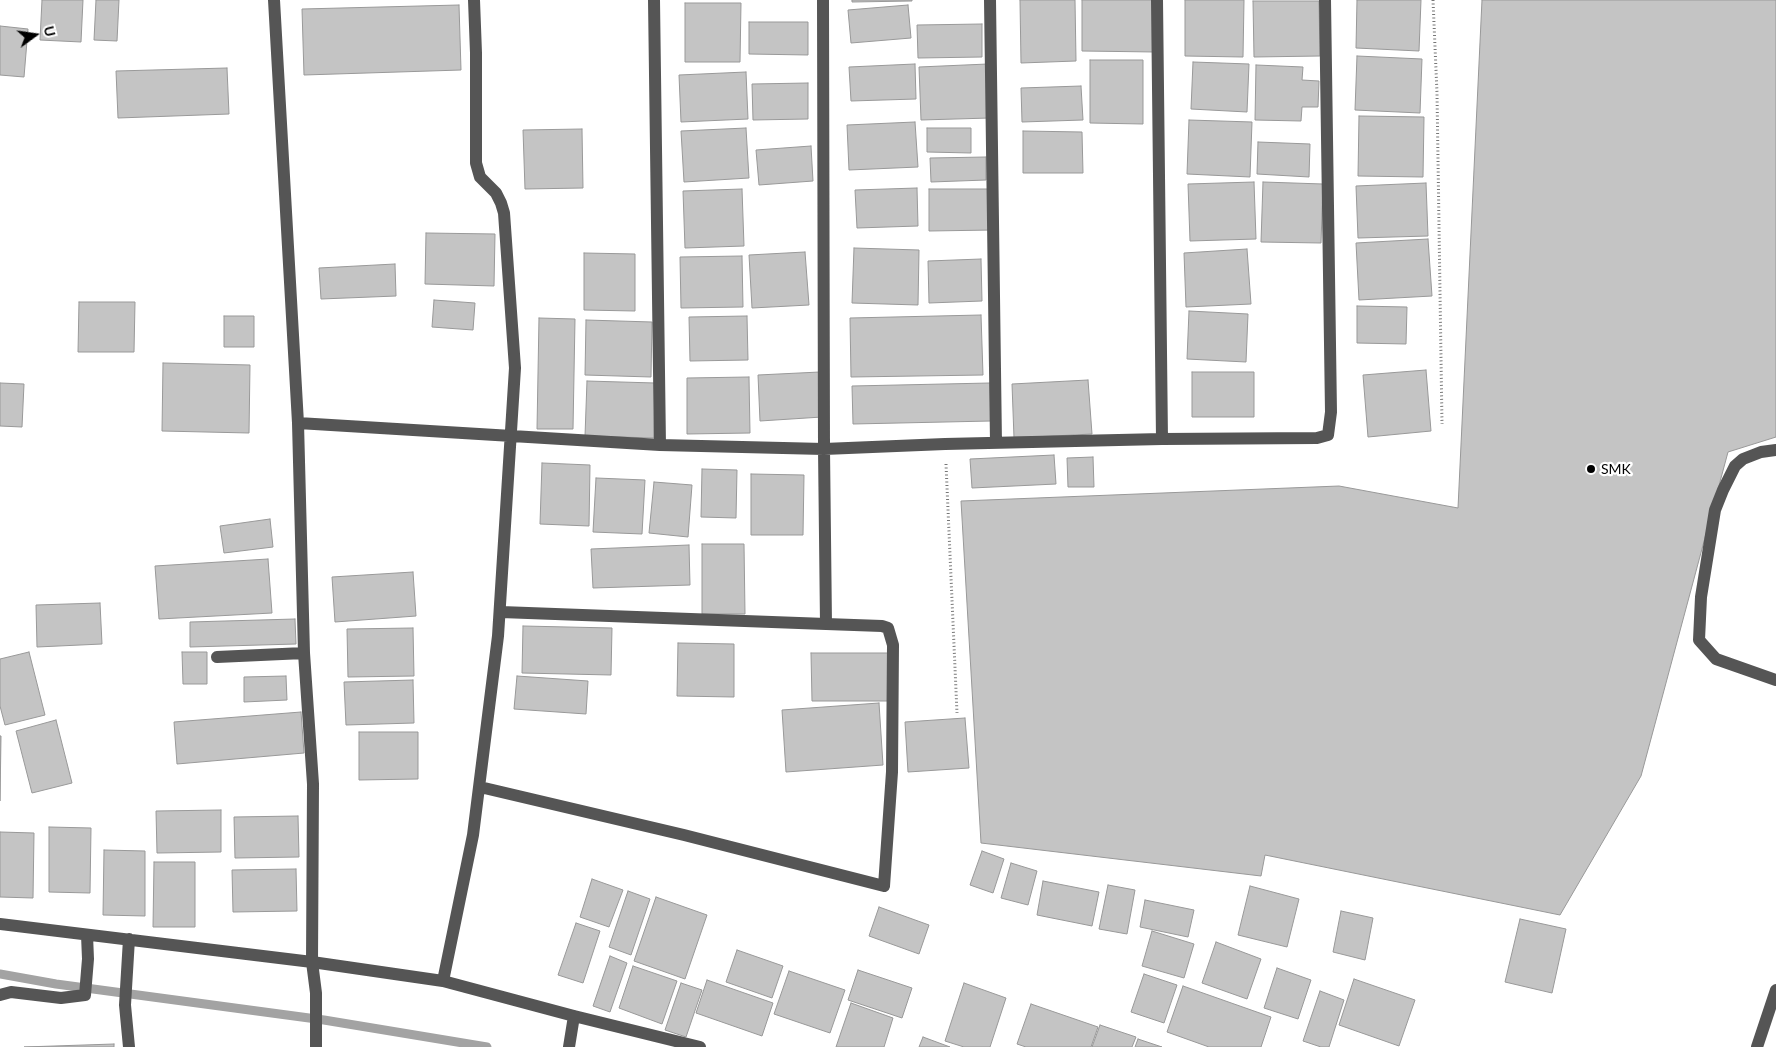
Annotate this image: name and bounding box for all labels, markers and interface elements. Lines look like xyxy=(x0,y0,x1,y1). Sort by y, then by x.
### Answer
north arrow xyxy=(10,10,60,60)
text: U xyxy=(41,24,60,38)
place label: SMK xyxy=(1601,461,1631,477)
marker: SMK xyxy=(1585,463,1597,475)

